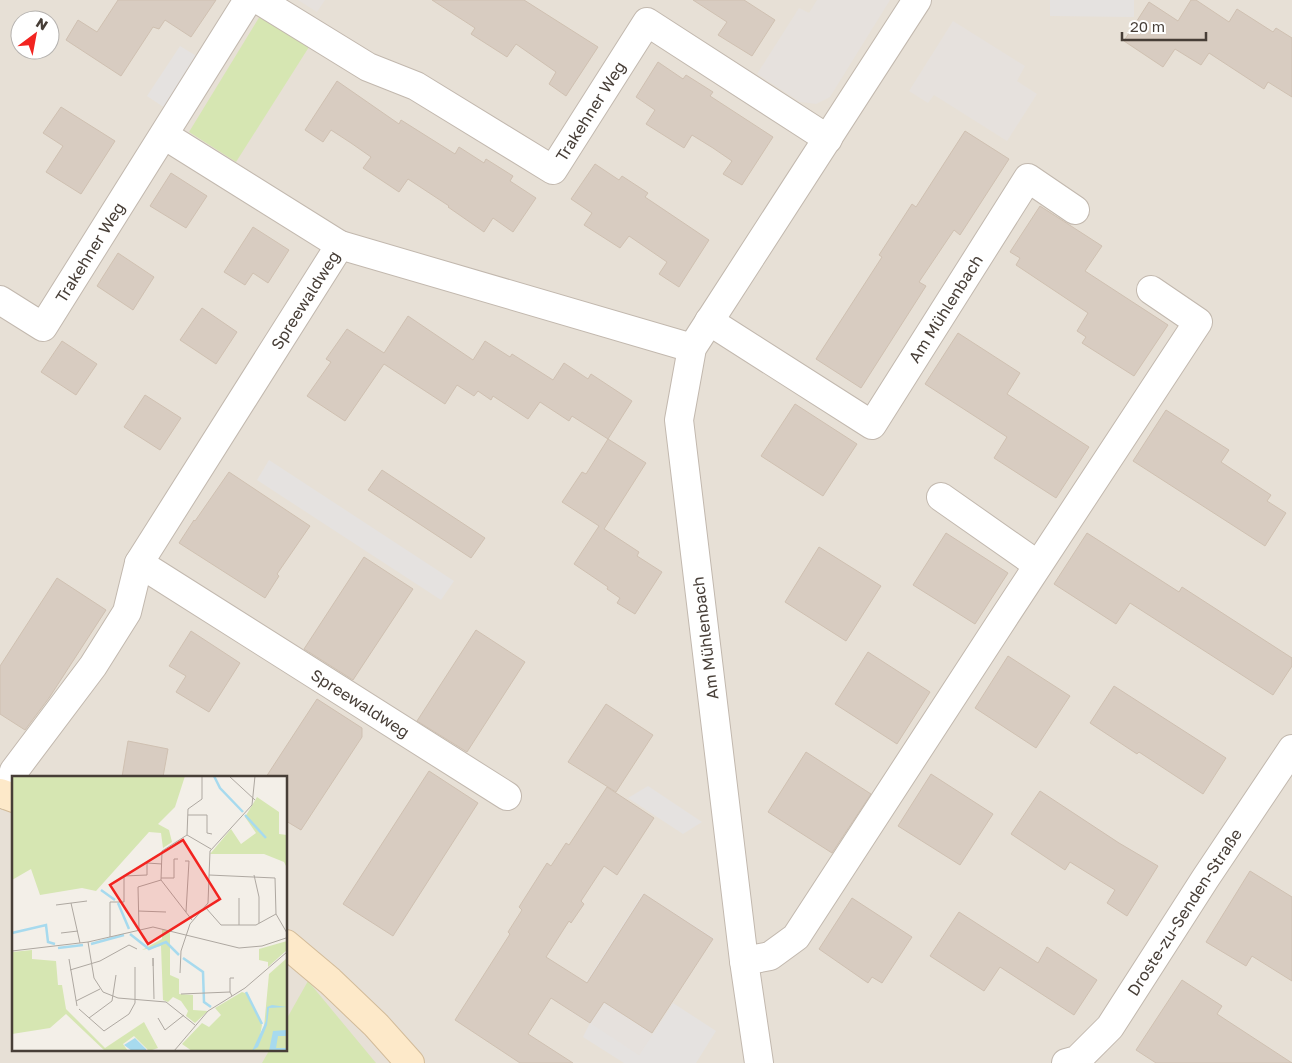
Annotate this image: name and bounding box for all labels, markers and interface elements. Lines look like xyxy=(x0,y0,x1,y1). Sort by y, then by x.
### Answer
north arrow xyxy=(10,10,60,60)
scale bar xyxy=(1122,10,1206,42)
text: N xyxy=(33,14,51,34)
text: 20 m xyxy=(1130,17,1165,35)
street label: Trakehner Weg xyxy=(551,57,630,165)
street label: Trakehner Weg xyxy=(51,198,129,306)
street label: Spreewaldweg xyxy=(267,247,344,353)
street label: Am Mühlenbach xyxy=(904,251,987,366)
street label: Am Mühlenbach xyxy=(688,575,722,701)
street label: Spreewaldweg xyxy=(307,664,413,742)
inset map xyxy=(12,776,288,1050)
street label: Droste-zu-Senden-Straße xyxy=(1123,825,1246,999)

